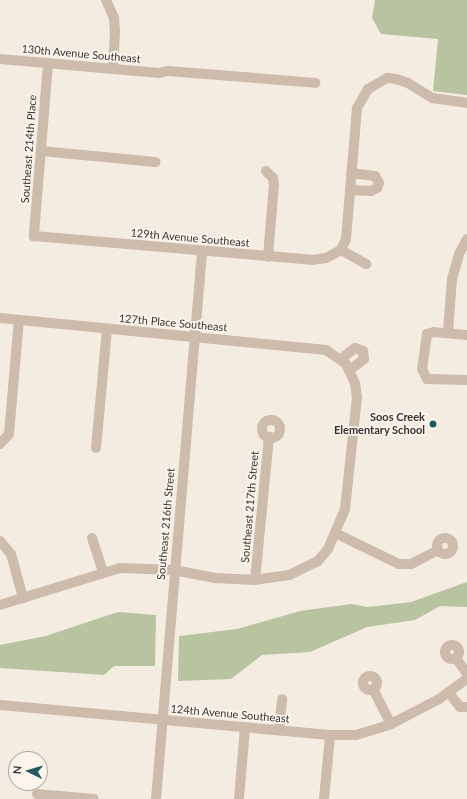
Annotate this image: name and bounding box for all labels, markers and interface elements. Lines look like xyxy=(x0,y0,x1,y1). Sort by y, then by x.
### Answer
street label: 130th Avenue Southeast xyxy=(21,42,141,66)
street label: Southeast 214th Place xyxy=(19,94,39,204)
street label: 129th Avenue Southeast xyxy=(130,226,250,250)
street label: 127th Place Southeast xyxy=(118,312,228,334)
place label: Soos Creek Elementary School xyxy=(334,411,425,437)
marker: Soos Creek Elementary School xyxy=(428,419,438,429)
street label: Southeast 217th Street xyxy=(239,451,261,563)
street label: Southeast 216th Street xyxy=(155,468,177,580)
street label: 124th Avenue Southeast xyxy=(170,702,290,726)
north arrow xyxy=(8,751,48,791)
text: N xyxy=(10,765,23,775)

